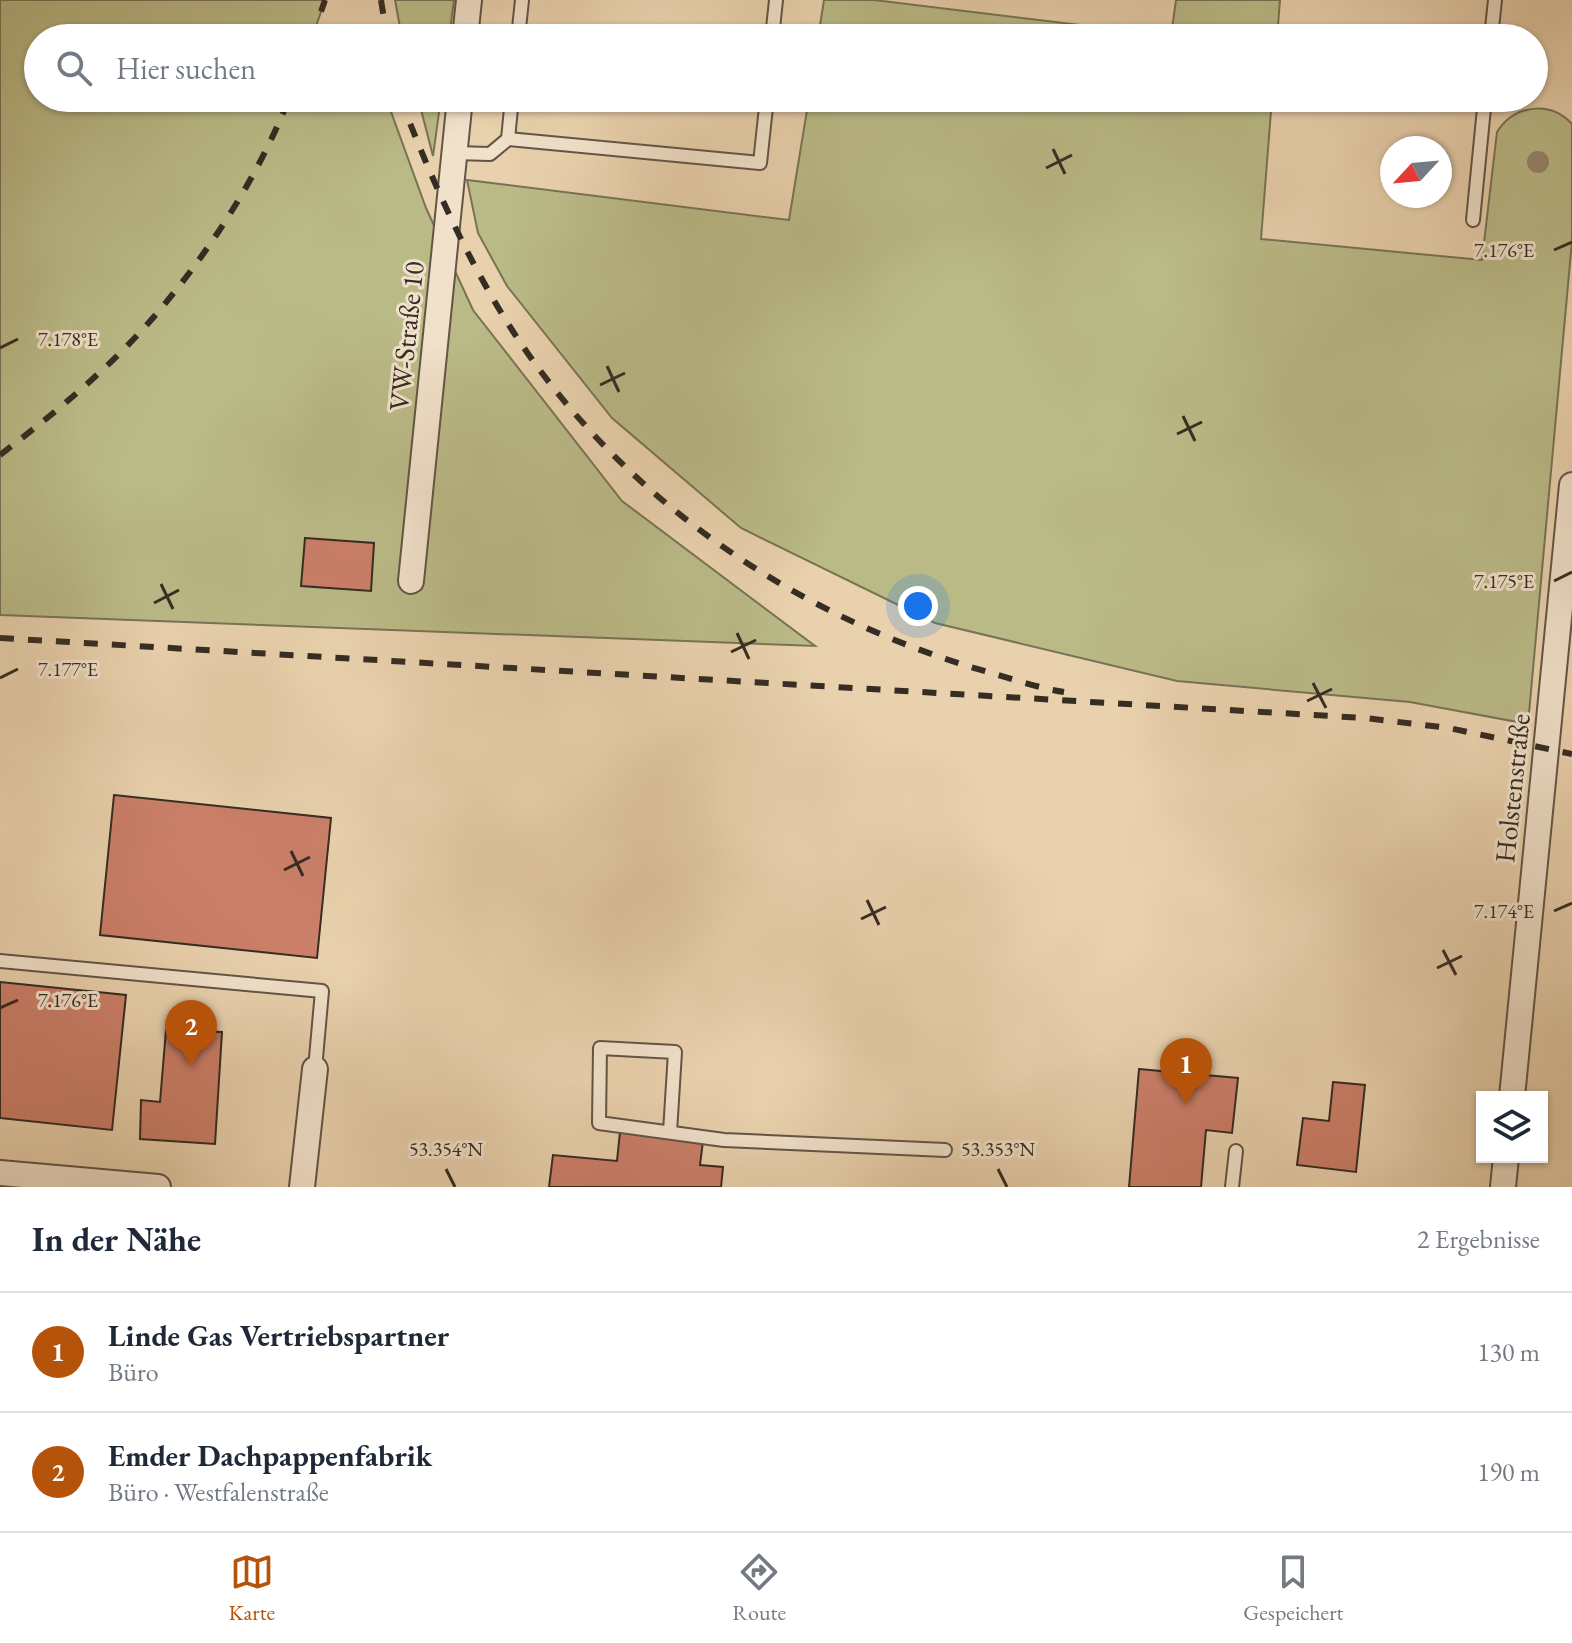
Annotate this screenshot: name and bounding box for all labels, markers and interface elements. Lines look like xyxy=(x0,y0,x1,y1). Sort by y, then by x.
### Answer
search box xyxy=(24,24,1548,112)
icon: search xyxy=(52,46,96,90)
text: Hier suchen xyxy=(116,49,256,88)
north arrow xyxy=(1380,136,1452,208)
text: 7.176°E xyxy=(1474,237,1534,263)
street label: VW-Straße 10 xyxy=(380,260,432,412)
text: 7.178°E xyxy=(38,326,98,352)
text: 7.175°E xyxy=(1474,568,1534,594)
your location xyxy=(898,586,938,626)
text: 7.177°E xyxy=(38,656,98,682)
street label: Holstenstraße xyxy=(1486,712,1538,864)
text: 7.174°E xyxy=(1474,898,1534,924)
text: 7.176°E xyxy=(38,987,98,1013)
pin: 2 xyxy=(165,1000,217,1066)
pin: 1 xyxy=(1160,1038,1212,1104)
map controls xyxy=(1476,1091,1548,1163)
button: layers xyxy=(1476,1091,1548,1163)
text: 53.354°N xyxy=(409,1136,483,1162)
text: 53.353°N xyxy=(961,1136,1035,1162)
text: In der Nähe xyxy=(32,1217,201,1261)
text: 2 Ergebnisse xyxy=(1417,1222,1540,1256)
text: Linde Gas Vertriebspartner xyxy=(108,1316,449,1355)
text: 1 xyxy=(51,1335,65,1369)
text: 130 m xyxy=(1477,1335,1540,1369)
text: Büro xyxy=(108,1355,159,1389)
text: Emder Dachpappenfabrik xyxy=(108,1436,432,1475)
text: 2 xyxy=(51,1455,65,1489)
text: 190 m xyxy=(1477,1455,1540,1489)
text: Büro · Westfalenstraße xyxy=(108,1475,329,1509)
tab: Karte xyxy=(229,1550,275,1627)
tab: Route xyxy=(732,1550,786,1627)
tab: Gespeichert xyxy=(1243,1550,1343,1627)

